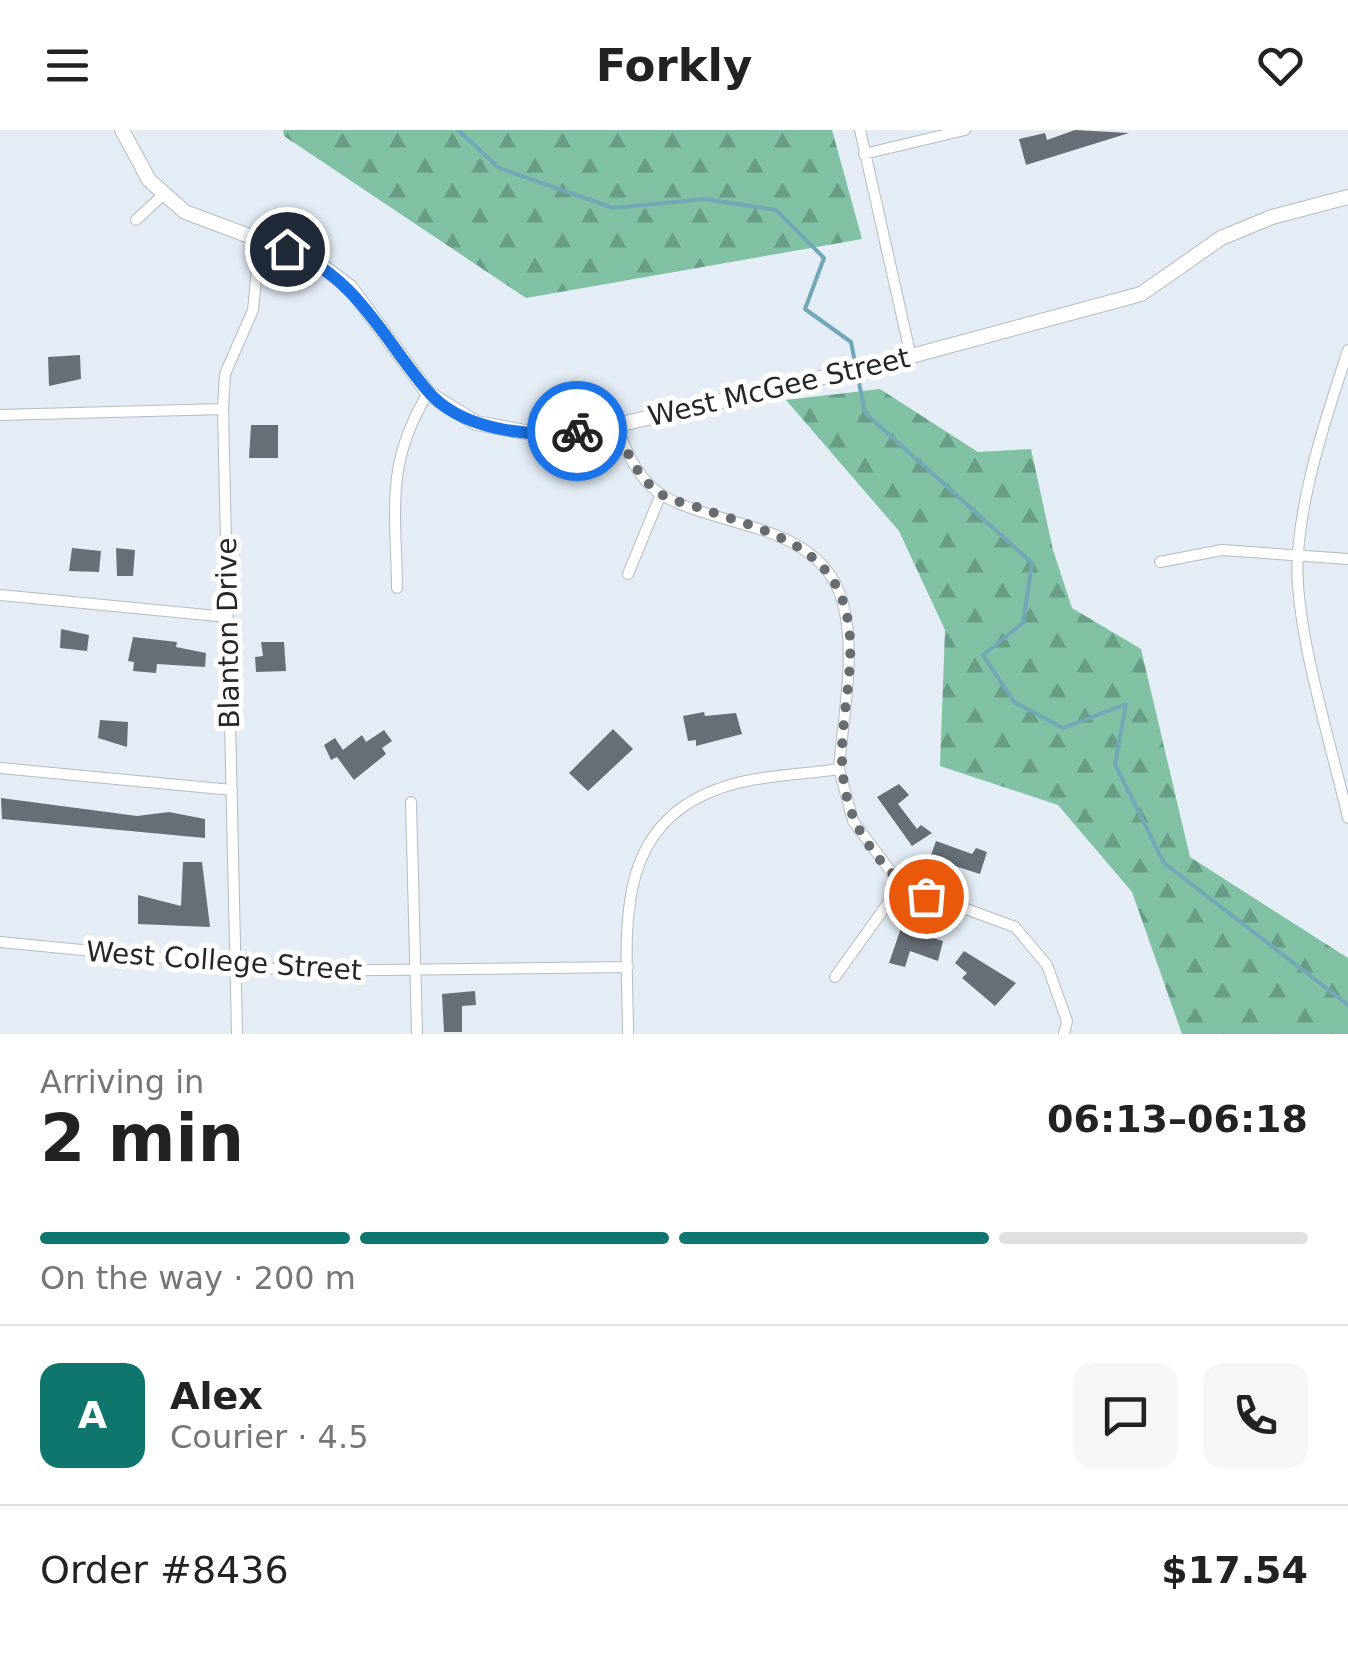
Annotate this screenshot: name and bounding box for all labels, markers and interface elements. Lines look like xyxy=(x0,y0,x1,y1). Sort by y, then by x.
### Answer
icon: menu xyxy=(40,38,95,93)
icon: heart xyxy=(1253,38,1308,93)
text: Forkly xyxy=(596,39,752,92)
pin xyxy=(245,207,330,292)
icon: home xyxy=(260,222,315,277)
street label: West McGee Street xyxy=(645,341,913,433)
courier xyxy=(527,381,627,481)
icon: bike xyxy=(550,404,605,459)
street label: Blanton Drive xyxy=(210,537,246,729)
pin xyxy=(884,854,969,939)
icon: bag xyxy=(899,869,954,924)
street label: West College Street xyxy=(85,935,363,987)
text: Arriving in xyxy=(40,1063,204,1101)
text: 06:13–06:18 xyxy=(1047,1097,1308,1141)
text: 2 min xyxy=(40,1101,244,1176)
text: On the way · 200 m xyxy=(40,1259,356,1297)
button: chat xyxy=(1073,1363,1178,1468)
button: phone xyxy=(1203,1363,1308,1468)
text: Alex xyxy=(170,1374,263,1418)
text: A xyxy=(78,1393,107,1437)
text: Courier · 4.5 xyxy=(170,1418,369,1456)
text: Order #8436 xyxy=(40,1548,289,1592)
text: $17.54 xyxy=(1161,1548,1308,1592)

